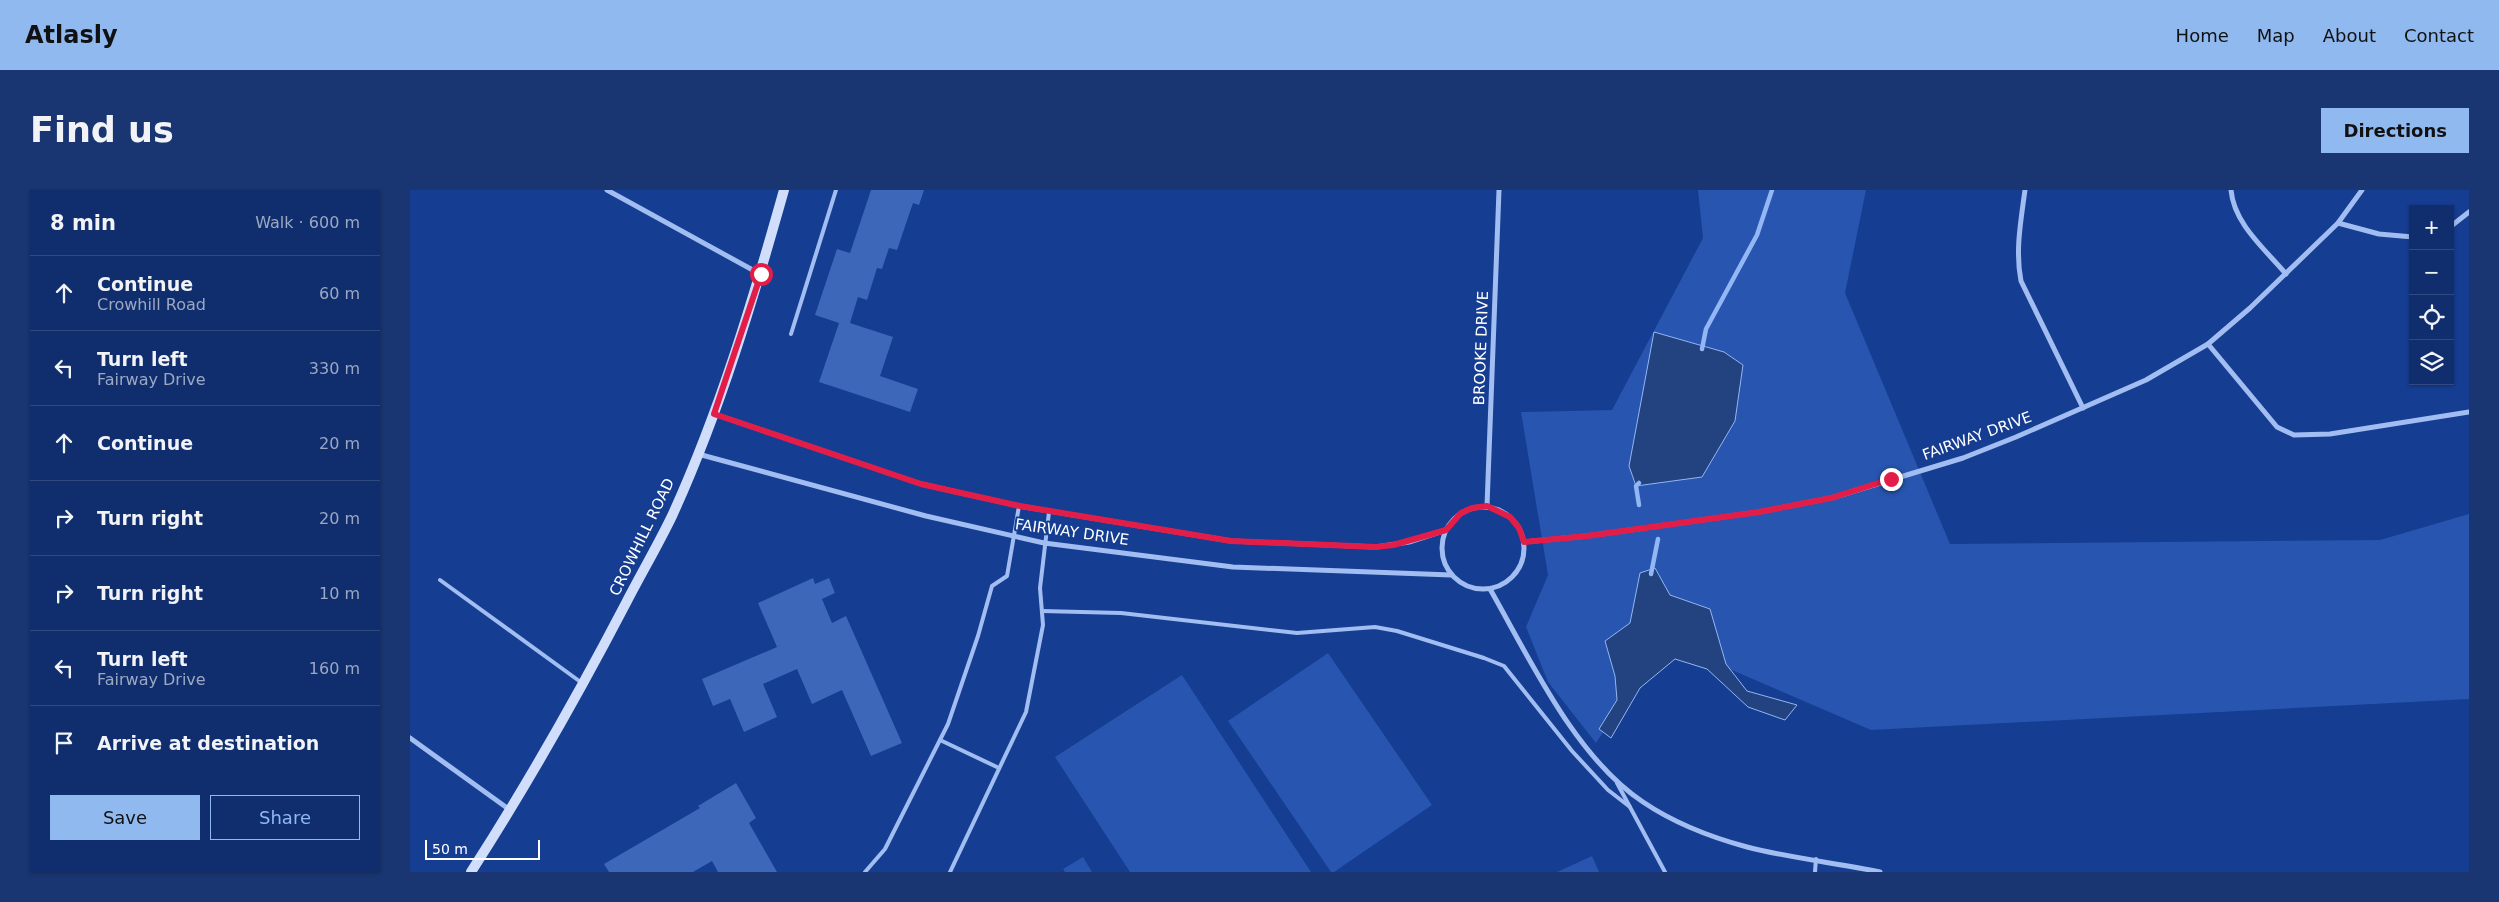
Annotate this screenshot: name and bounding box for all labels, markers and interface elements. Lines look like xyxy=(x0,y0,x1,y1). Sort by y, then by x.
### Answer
text: Atlasly xyxy=(25,21,118,49)
text: Home xyxy=(2176,25,2229,46)
text: Map xyxy=(2257,25,2295,46)
text: About xyxy=(2323,25,2376,46)
text: Contact xyxy=(2404,25,2474,46)
button: Directions xyxy=(2321,108,2469,153)
text: Find us xyxy=(30,110,174,150)
map controls xyxy=(2409,205,2454,385)
button: + xyxy=(2409,205,2454,250)
text: 8 min xyxy=(50,211,116,235)
text: Walk · 600 m xyxy=(255,213,360,232)
button: − xyxy=(2409,250,2454,295)
route start xyxy=(750,263,773,286)
text: Continue xyxy=(97,273,193,295)
icon: ahead xyxy=(50,279,78,307)
text: 60 m xyxy=(319,284,360,303)
street label: BROOKE DRIVE xyxy=(1470,290,1492,406)
text: Crowhill Road xyxy=(97,295,206,314)
button: locate xyxy=(2409,295,2454,340)
button: layers xyxy=(2409,340,2454,385)
text: Turn left xyxy=(97,348,188,370)
icon: left xyxy=(50,354,78,382)
text: 330 m xyxy=(309,359,360,378)
text: Fairway Drive xyxy=(97,370,206,389)
street label: FAIRWAY DRIVE xyxy=(1920,408,2034,464)
icon: ahead xyxy=(50,429,78,457)
text: Continue xyxy=(97,432,193,454)
text: 20 m xyxy=(319,434,360,453)
route end xyxy=(1880,468,1903,491)
street label: CROWHILL ROAD xyxy=(606,475,678,599)
icon: right xyxy=(50,504,78,532)
text: Turn right xyxy=(97,507,203,529)
text: 20 m xyxy=(319,509,360,528)
street label: FAIRWAY DRIVE xyxy=(1014,515,1130,549)
icon: right xyxy=(50,579,78,607)
text: Turn right xyxy=(97,582,203,604)
text: 10 m xyxy=(319,584,360,603)
text: Turn left xyxy=(97,648,188,670)
icon: left xyxy=(50,654,78,682)
text: 160 m xyxy=(309,659,360,678)
text: Fairway Drive xyxy=(97,670,206,689)
icon: arrive xyxy=(50,729,78,757)
text: Arrive at destination xyxy=(97,732,319,754)
button: Save xyxy=(50,795,200,840)
button: Share xyxy=(210,795,360,840)
scale bar xyxy=(425,837,540,860)
text: 50 m xyxy=(432,841,468,857)

